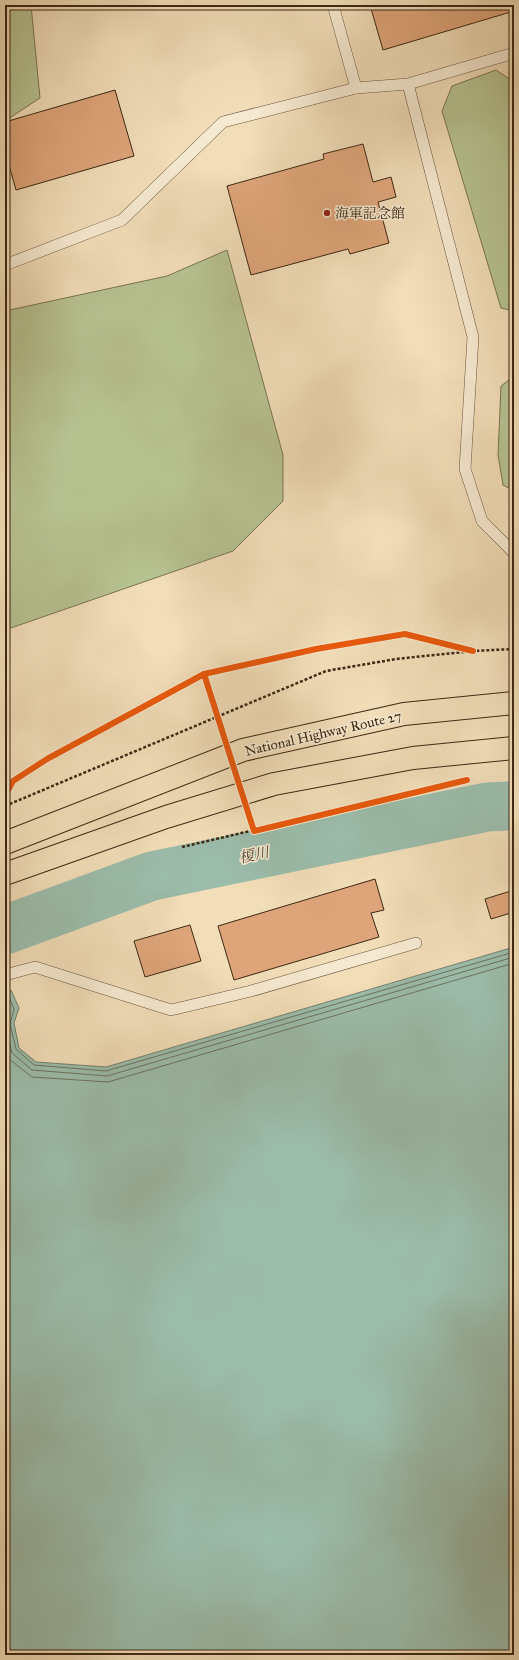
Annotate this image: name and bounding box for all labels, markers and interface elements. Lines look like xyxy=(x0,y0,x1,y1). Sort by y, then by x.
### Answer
place label: 海軍記念館 xyxy=(335,205,405,222)
marker: 海軍記念館 xyxy=(322,208,332,218)
street label: National Highway Route 27 xyxy=(243,707,403,760)
water label: 榎川 xyxy=(237,843,272,867)

